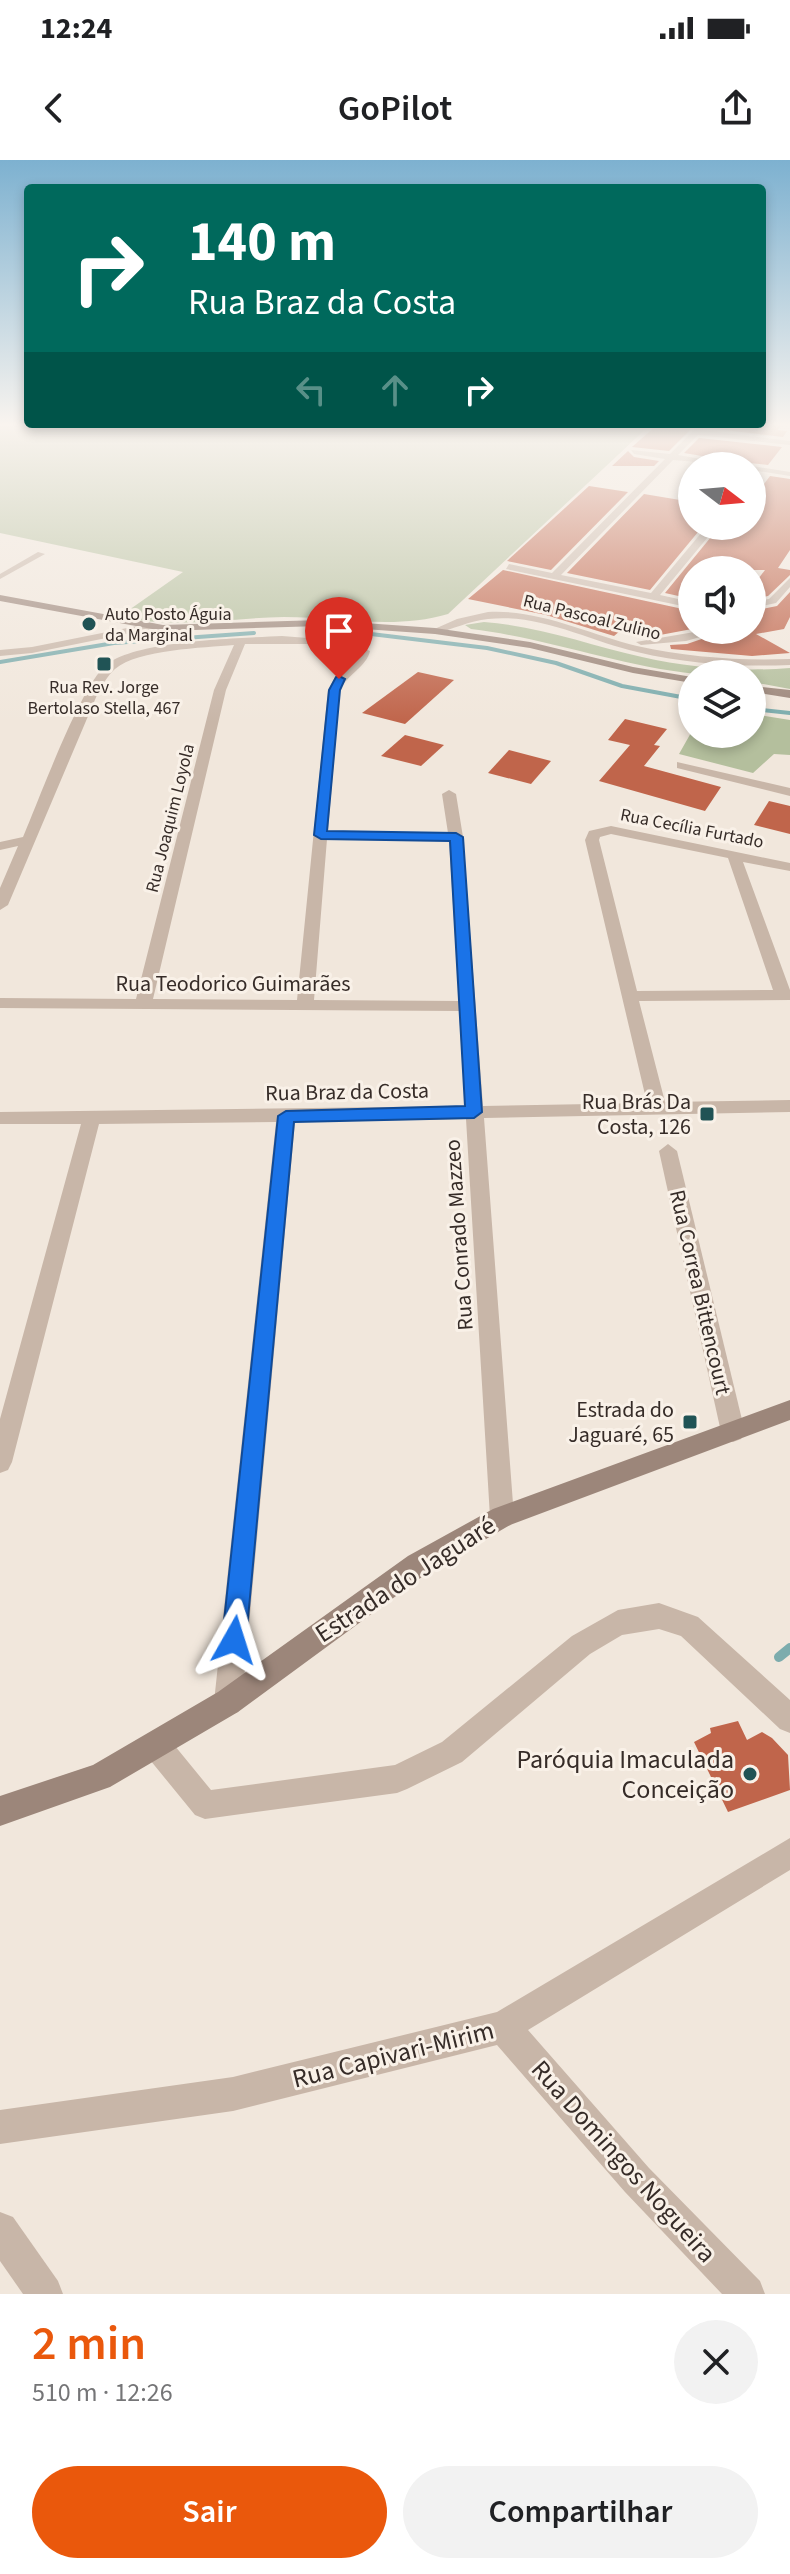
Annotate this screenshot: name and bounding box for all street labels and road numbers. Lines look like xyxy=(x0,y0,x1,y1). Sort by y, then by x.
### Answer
street label: Rua Pascoal Zulino xyxy=(520,588,663,647)
street label: Rua Joaquim Loyola xyxy=(140,741,201,895)
street label: Rua Cecília Furtado xyxy=(618,802,766,855)
street label: Rua Teodorico Guimarães xyxy=(116,968,350,1000)
street label: Rua Braz da Costa xyxy=(265,1075,429,1109)
street label: Rua Conrado Mazzeo xyxy=(436,1138,482,1332)
street label: Rua Correa Bittencourt xyxy=(661,1187,739,1398)
street label: Estrada do Jaguaré xyxy=(308,1507,503,1652)
street label: Rua Capivari-Mirim xyxy=(288,2012,498,2097)
street label: Rua Domingos Nogueira xyxy=(522,2052,725,2271)

